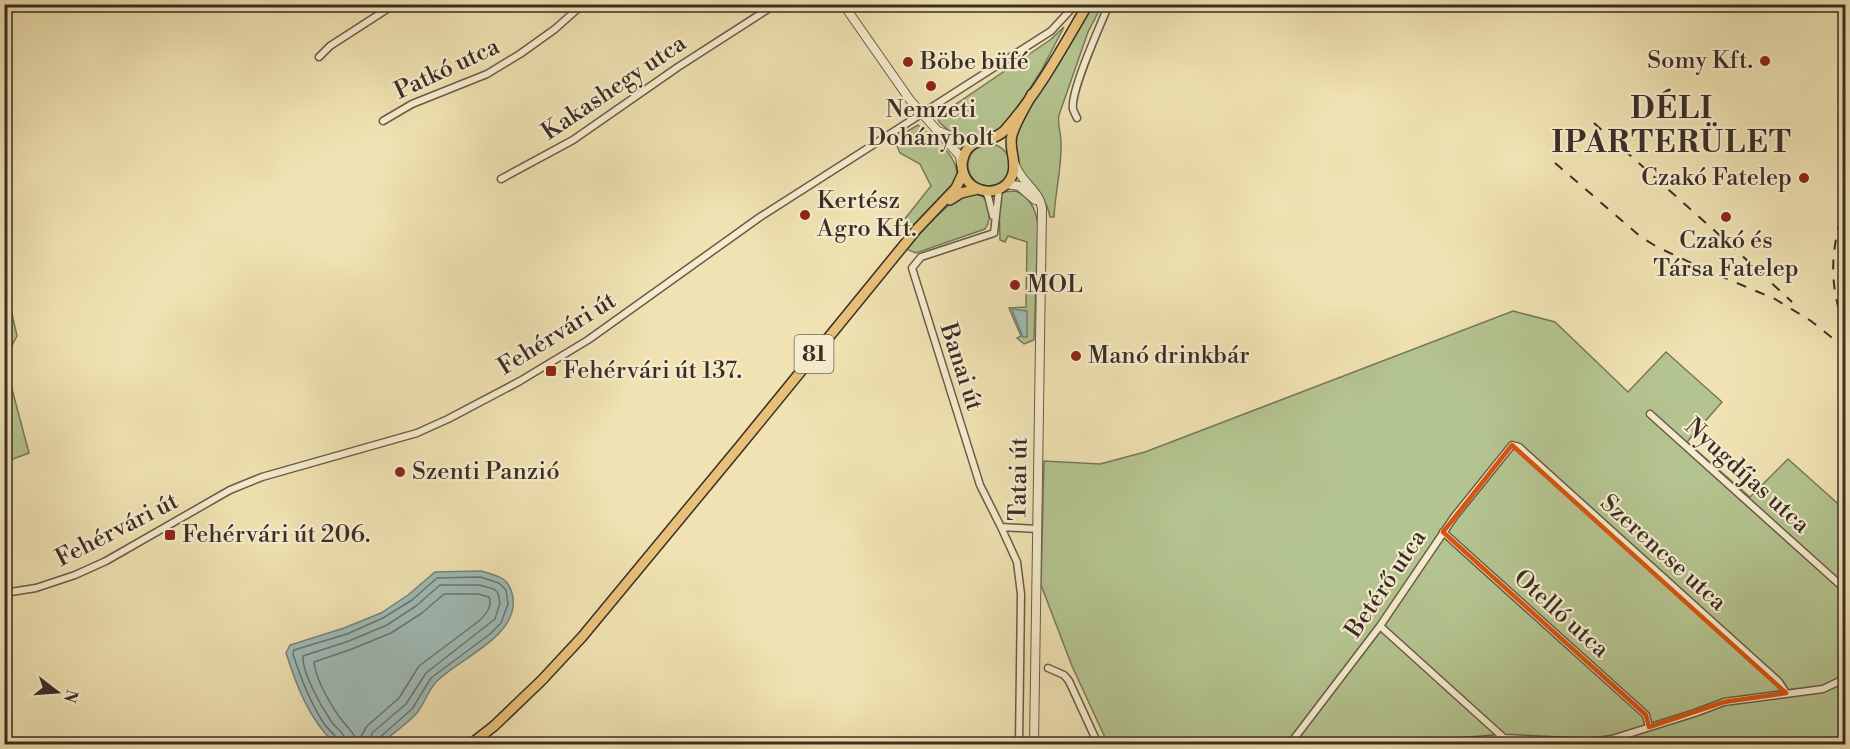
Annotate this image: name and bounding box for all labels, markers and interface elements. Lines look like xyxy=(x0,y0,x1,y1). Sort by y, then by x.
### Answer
street label: Kakashegy utca xyxy=(536,28,693,147)
street label: Patkó utca xyxy=(390,31,505,106)
place label: Somy Kft. xyxy=(1647,46,1753,76)
place label: Böbe büfé xyxy=(919,47,1029,77)
marker: Somy Kft. xyxy=(1758,54,1772,68)
marker: Böbe büfé xyxy=(901,55,915,69)
marker: Nemzeti Dohánybolt xyxy=(924,79,938,93)
district label: DÉLI IPARTERÜLET xyxy=(1552,88,1792,162)
place label: Nemzeti Dohánybolt xyxy=(867,95,995,153)
place label: Czakó Fatelep xyxy=(1641,163,1792,193)
marker: Czakó Fatelep xyxy=(1797,171,1811,185)
place label: Kertész Agro Kft. xyxy=(816,186,917,244)
marker: Kertész Agro Kft. xyxy=(798,208,812,222)
marker: Czakó és Társa Fatelep xyxy=(1719,210,1733,224)
place label: Czakó és Társa Fatelep xyxy=(1653,226,1799,284)
place label: MOL xyxy=(1027,270,1083,300)
marker: MOL xyxy=(1008,278,1022,292)
street label: Fehérvári út xyxy=(492,286,622,382)
street label: Banai út xyxy=(932,318,989,415)
road number: 81 xyxy=(794,335,834,373)
place label: Manó drinkbár xyxy=(1088,341,1250,371)
marker: Manó drinkbár xyxy=(1069,349,1083,363)
place label: Fehérvári út 137. xyxy=(563,356,742,386)
marker: Fehérvári út 137. xyxy=(544,364,558,378)
street label: Nyugdíjas utca xyxy=(1678,412,1816,541)
street label: Tatai út xyxy=(1003,436,1035,521)
place label: Szenti Panzió xyxy=(412,457,560,487)
marker: Szenti Panzió xyxy=(393,465,407,479)
street label: Fehérvári út xyxy=(51,486,184,574)
street label: Szerencse utca xyxy=(1594,488,1733,618)
place label: Fehérvári út 206. xyxy=(182,520,370,550)
street label: Betérő utca xyxy=(1338,523,1434,645)
marker: Fehérvári út 206. xyxy=(163,528,177,542)
street label: Otelló utca xyxy=(1507,563,1616,665)
north arrow xyxy=(27,662,87,722)
text: N xyxy=(59,687,82,705)

